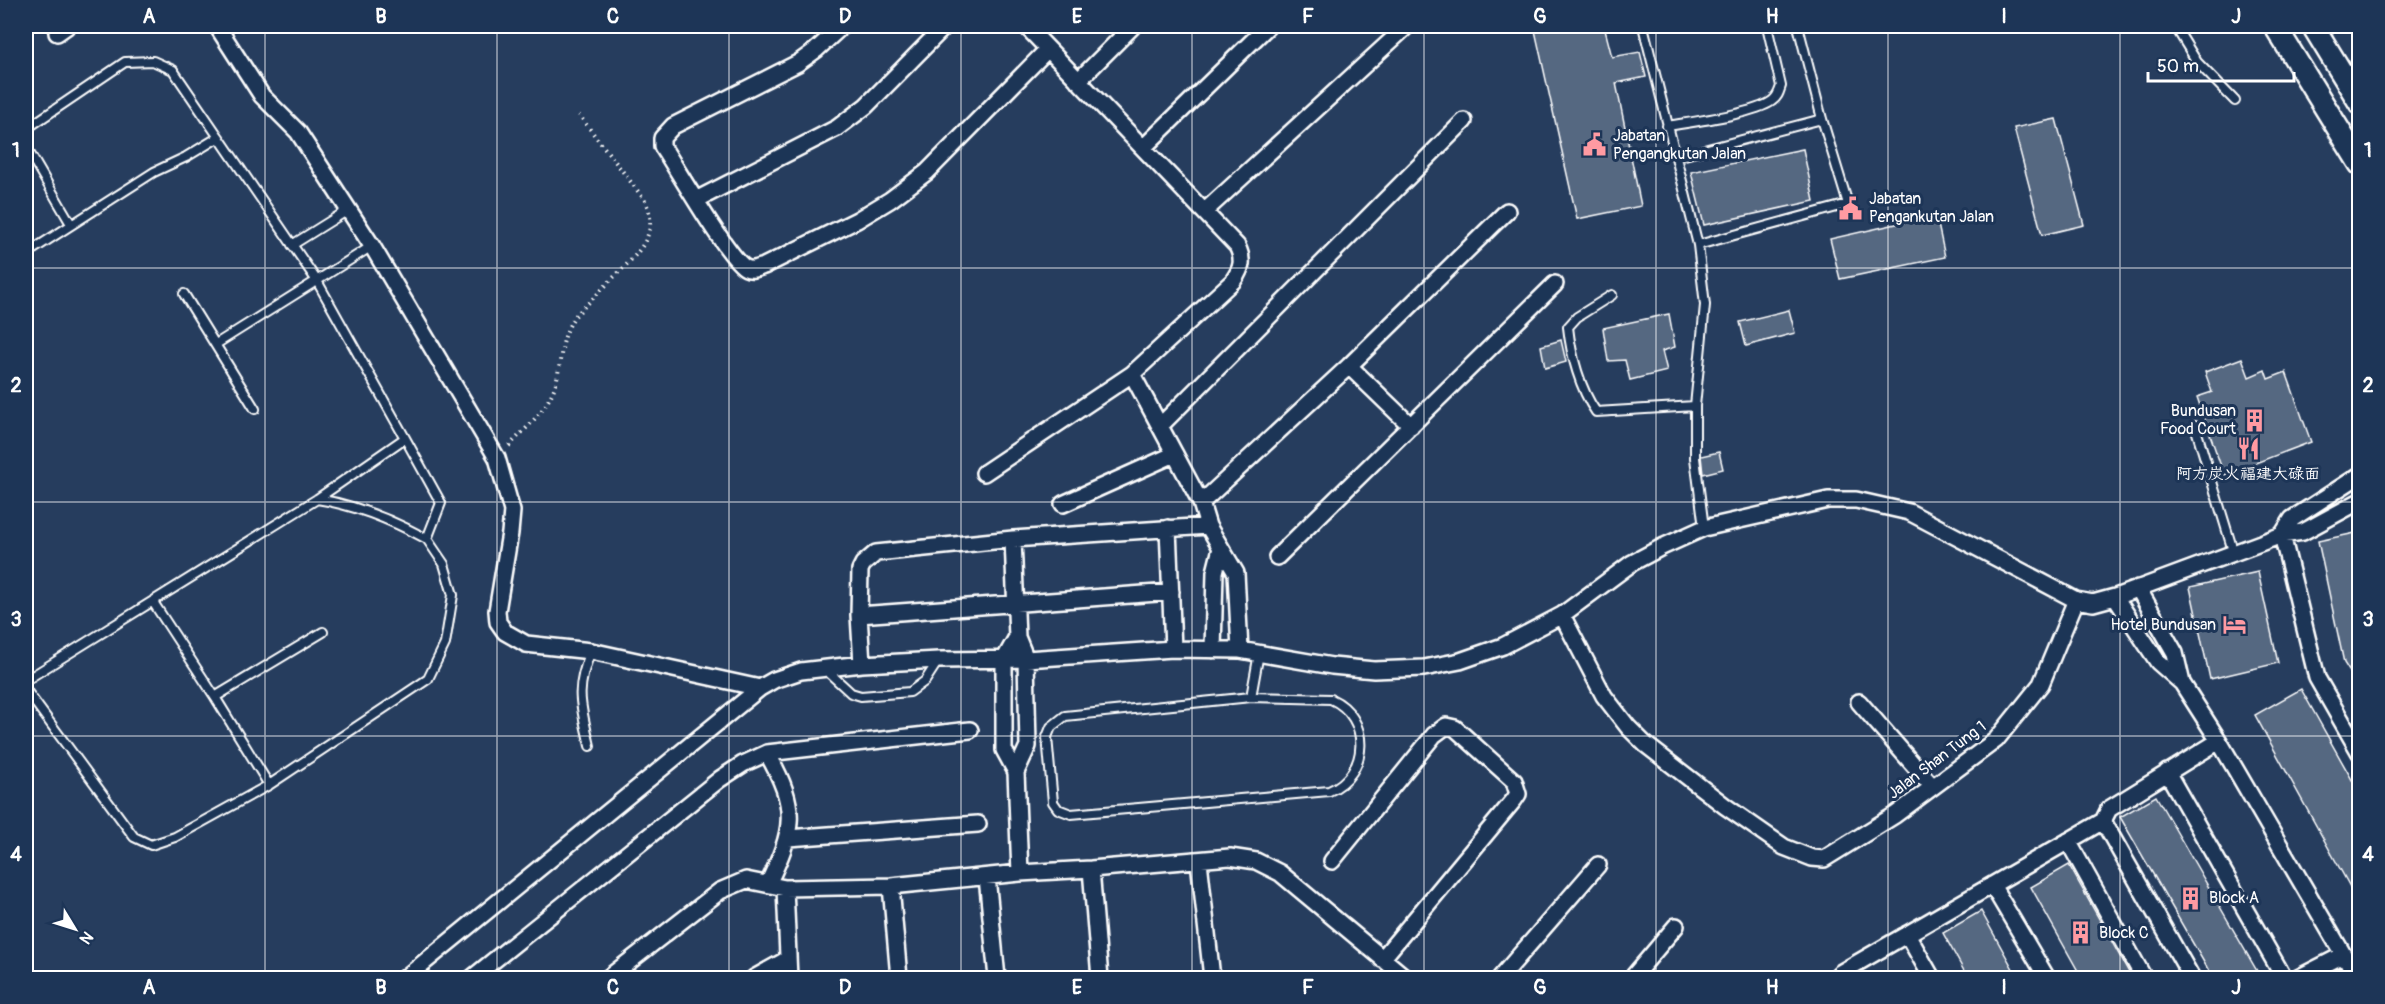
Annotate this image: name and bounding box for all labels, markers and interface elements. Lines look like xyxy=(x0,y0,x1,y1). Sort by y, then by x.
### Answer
text: A xyxy=(143,4,156,29)
text: B xyxy=(375,4,387,29)
text: C xyxy=(607,4,619,29)
text: D xyxy=(839,4,852,29)
text: E xyxy=(1072,4,1083,29)
text: F xyxy=(1302,4,1314,29)
text: G xyxy=(1533,4,1547,29)
text: H xyxy=(1766,4,1779,29)
text: I xyxy=(2001,4,2007,29)
text: J xyxy=(2231,4,2241,29)
scale bar xyxy=(2148,45,2294,83)
text: 50 m xyxy=(2157,55,2199,78)
place label: Jabatan Pengangkutan Jalan xyxy=(1613,126,1746,164)
public building icon: Jabatan Pengangkutan Jalan xyxy=(1582,132,1608,158)
text: 1 xyxy=(12,138,20,163)
text: 1 xyxy=(2364,138,2372,163)
place label: Jabatan Pengankutan Jalan xyxy=(1869,189,1994,227)
public building icon: Jabatan Pengankutan Jalan xyxy=(1838,195,1864,221)
text: 2 xyxy=(10,373,22,398)
text: 2 xyxy=(2362,373,2374,398)
place label: Bundusan Food Court xyxy=(2160,401,2237,439)
building icon: Bundusan Food Court xyxy=(2241,407,2267,433)
restaurant icon: 阿方炭火福建大碌面 xyxy=(2235,436,2261,462)
place label: 阿方炭火福建大碌面 xyxy=(2176,464,2320,484)
text: 3 xyxy=(10,607,22,632)
text: 3 xyxy=(2362,607,2374,632)
hotel icon: Hotel Bundusan xyxy=(2221,612,2247,638)
place label: Hotel Bundusan xyxy=(2110,615,2216,635)
street label: Jalan Shan Tung 1 xyxy=(1884,717,1990,803)
text: 4 xyxy=(10,842,22,867)
text: 4 xyxy=(2362,842,2374,867)
building icon: Block A xyxy=(2178,885,2204,911)
place label: Block A xyxy=(2209,888,2259,908)
north arrow xyxy=(45,899,105,959)
building icon: Block C xyxy=(2068,920,2094,946)
place label: Block C xyxy=(2099,923,2149,943)
text: N xyxy=(75,927,97,948)
text: A xyxy=(143,975,156,1000)
text: B xyxy=(375,975,387,1000)
text: C xyxy=(607,975,619,1000)
text: D xyxy=(839,975,852,1000)
text: E xyxy=(1072,975,1083,1000)
text: F xyxy=(1302,975,1314,1000)
text: G xyxy=(1533,975,1547,1000)
text: H xyxy=(1766,975,1779,1000)
text: I xyxy=(2001,975,2007,1000)
text: J xyxy=(2231,975,2241,1000)

